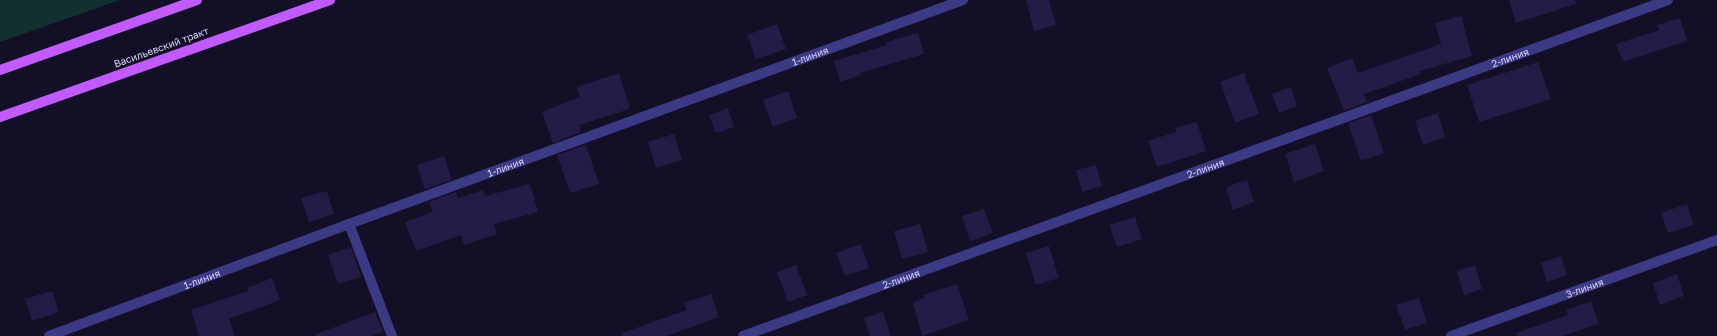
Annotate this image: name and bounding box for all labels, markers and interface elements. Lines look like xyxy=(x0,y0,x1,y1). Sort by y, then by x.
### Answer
street label: Васильевский тракт xyxy=(112,24,210,70)
street label: 1-линия xyxy=(790,44,830,68)
street label: 2-линия xyxy=(1490,45,1530,70)
street label: 1-линия xyxy=(486,155,526,179)
street label: 2-линия xyxy=(1185,156,1226,180)
street label: 2-линия xyxy=(880,266,921,291)
street label: 1-линия xyxy=(182,267,222,291)
street label: 3-линия xyxy=(1564,276,1605,300)

